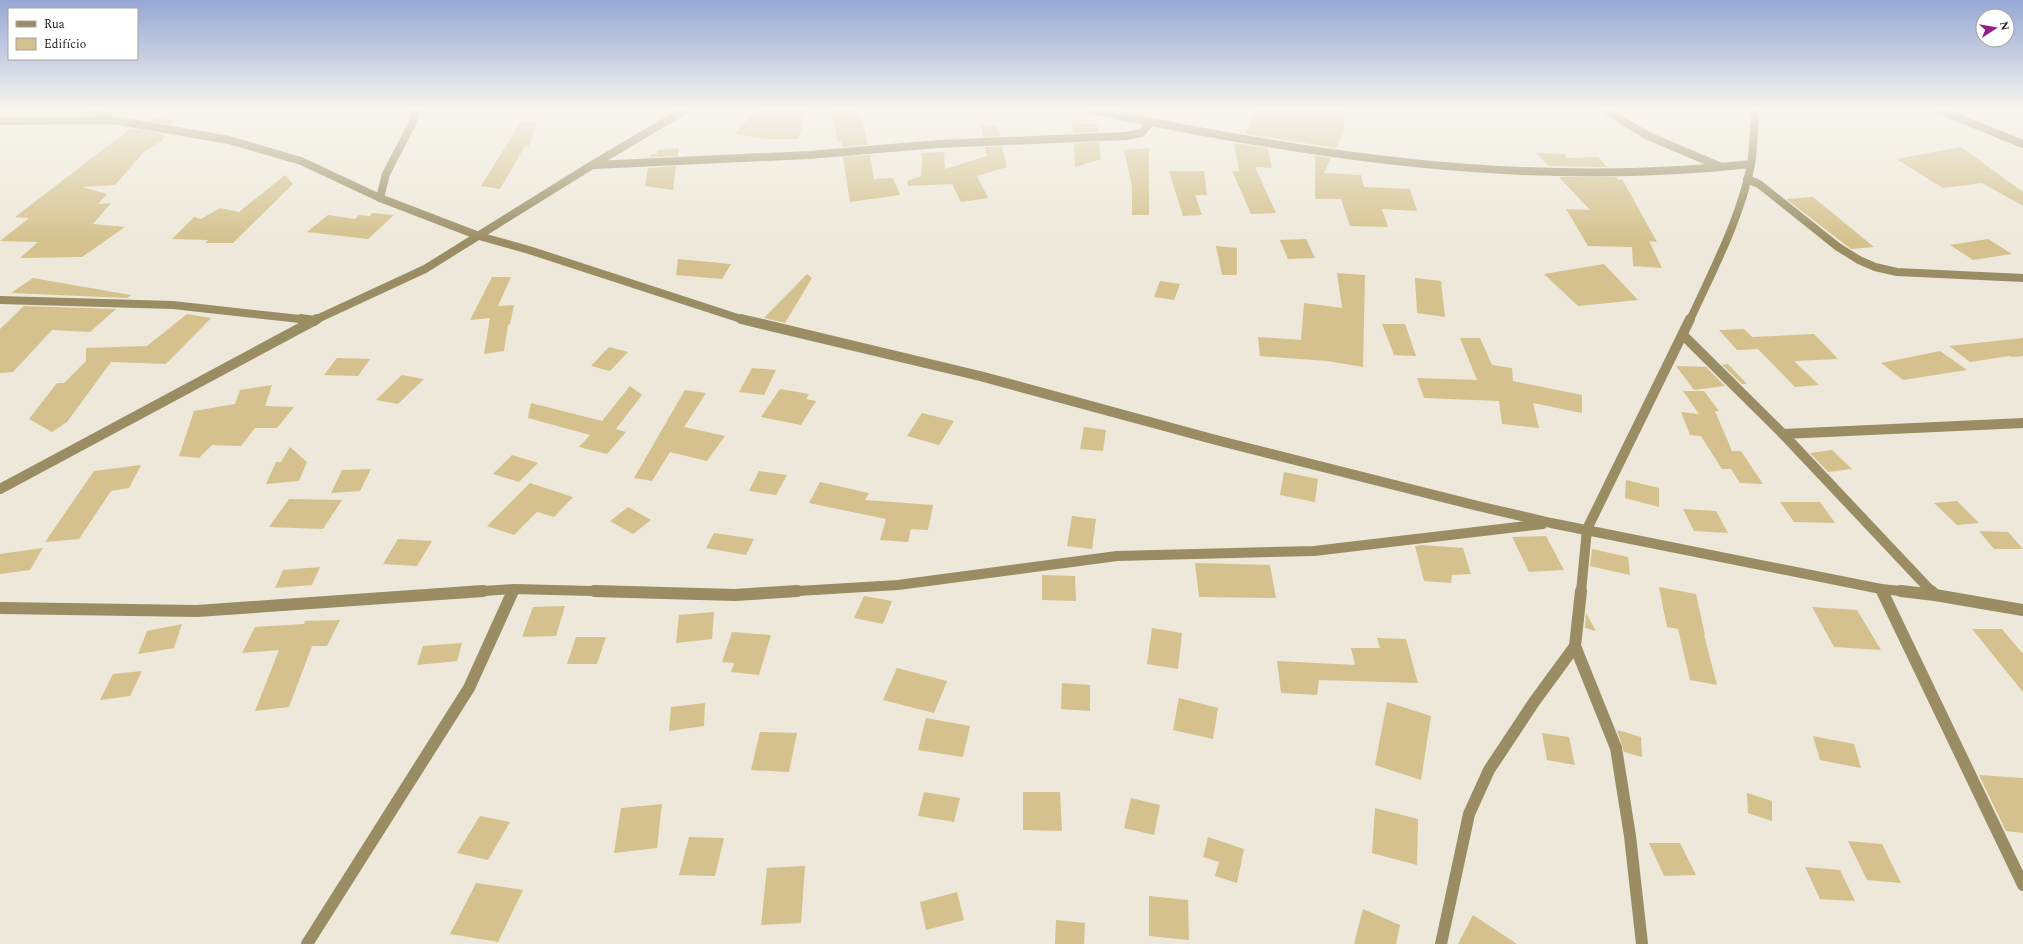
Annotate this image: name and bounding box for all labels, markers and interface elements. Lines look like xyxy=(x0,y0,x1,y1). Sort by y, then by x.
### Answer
legend xyxy=(8,8,138,60)
north arrow xyxy=(1975,8,2015,48)
text: Rua xyxy=(44,15,65,34)
text: N xyxy=(1995,20,2014,32)
text: Edifício xyxy=(44,35,86,54)

